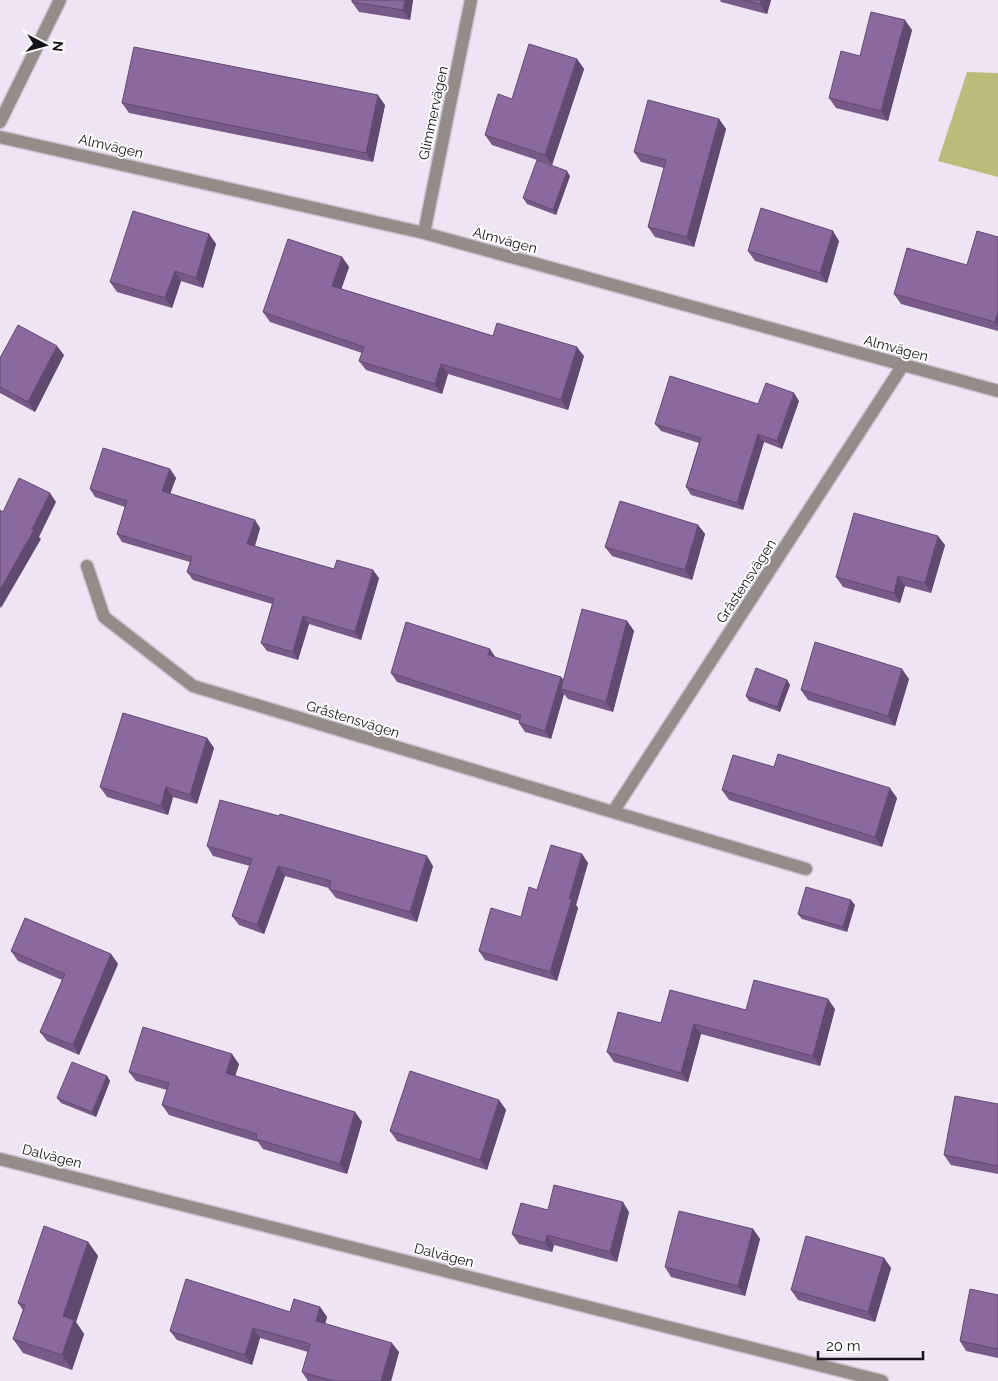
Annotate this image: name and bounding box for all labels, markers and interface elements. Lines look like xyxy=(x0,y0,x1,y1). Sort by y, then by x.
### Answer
north arrow xyxy=(20,20,70,70)
text: N xyxy=(49,40,66,53)
street label: Glimmervägen xyxy=(415,65,451,161)
street label: Almvägen xyxy=(77,131,145,161)
street label: Almvägen xyxy=(471,224,539,256)
street label: Almvägen xyxy=(862,332,930,364)
street label: Gråstensvägen xyxy=(713,536,779,626)
street label: Gråstensvägen xyxy=(304,697,402,741)
street label: Dalvägen xyxy=(20,1141,84,1171)
street label: Dalvägen xyxy=(412,1240,476,1270)
scale bar xyxy=(818,1328,923,1360)
text: 20 m xyxy=(826,1337,861,1355)

